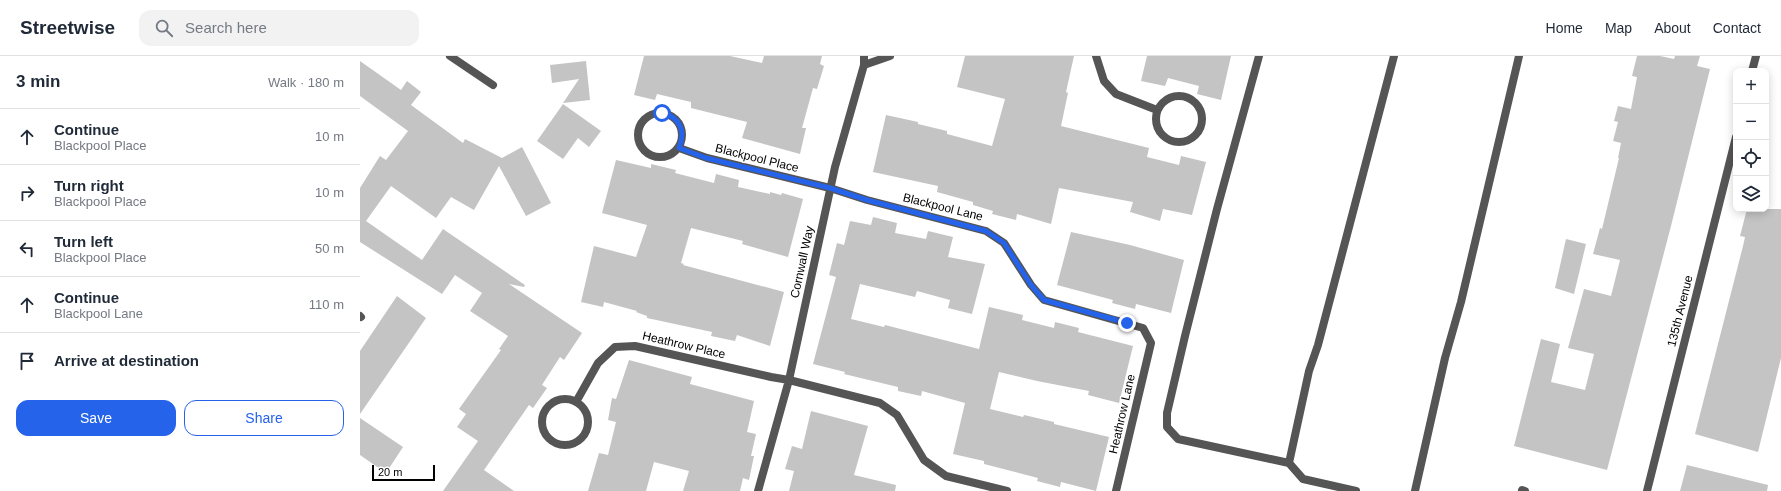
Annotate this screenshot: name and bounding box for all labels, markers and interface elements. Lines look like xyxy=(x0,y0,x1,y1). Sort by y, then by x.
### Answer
search box xyxy=(139,10,419,46)
text: Streetwise xyxy=(20,17,115,38)
icon: search xyxy=(153,17,175,39)
text: Search here xyxy=(185,19,267,36)
text: Home xyxy=(1546,20,1583,36)
text: Map xyxy=(1605,20,1632,36)
text: About xyxy=(1654,20,1691,36)
text: Contact xyxy=(1713,20,1761,36)
map controls xyxy=(1733,68,1769,212)
button: + xyxy=(1733,68,1769,104)
text: 3 min xyxy=(16,72,60,91)
text: Walk · 180 m xyxy=(268,75,344,90)
route start xyxy=(653,104,671,122)
button: − xyxy=(1733,104,1769,140)
text: Continue xyxy=(54,121,119,138)
icon: ahead xyxy=(16,126,38,148)
text: 10 m xyxy=(315,129,344,144)
text: Blackpool Place xyxy=(54,138,147,153)
button: locate xyxy=(1733,140,1769,176)
street label: Blackpool Place xyxy=(714,141,800,175)
button: layers xyxy=(1733,176,1769,212)
text: Turn right xyxy=(54,177,124,194)
icon: right xyxy=(16,182,38,204)
text: 10 m xyxy=(315,185,344,200)
street label: Blackpool Lane xyxy=(901,190,985,224)
text: Blackpool Place xyxy=(54,194,147,209)
street label: Cornwall Way xyxy=(788,225,816,299)
text: Turn left xyxy=(54,233,113,250)
icon: left xyxy=(16,238,38,260)
text: 50 m xyxy=(315,241,344,256)
text: Blackpool Place xyxy=(54,250,147,265)
street label: 135th Avenue xyxy=(1664,273,1696,348)
text: Continue xyxy=(54,289,119,306)
icon: ahead xyxy=(16,294,38,316)
text: 110 m xyxy=(309,297,344,312)
text: Blackpool Lane xyxy=(54,306,143,321)
route end xyxy=(1118,314,1136,332)
street label: Heathrow Place xyxy=(641,329,727,361)
icon: arrive xyxy=(16,350,38,372)
text: Arrive at destination xyxy=(54,352,199,369)
street label: Heathrow Lane xyxy=(1106,372,1138,455)
button: Save xyxy=(16,400,176,436)
button: Share xyxy=(184,400,344,436)
scale bar xyxy=(372,463,435,482)
text: 20 m xyxy=(378,466,402,478)

